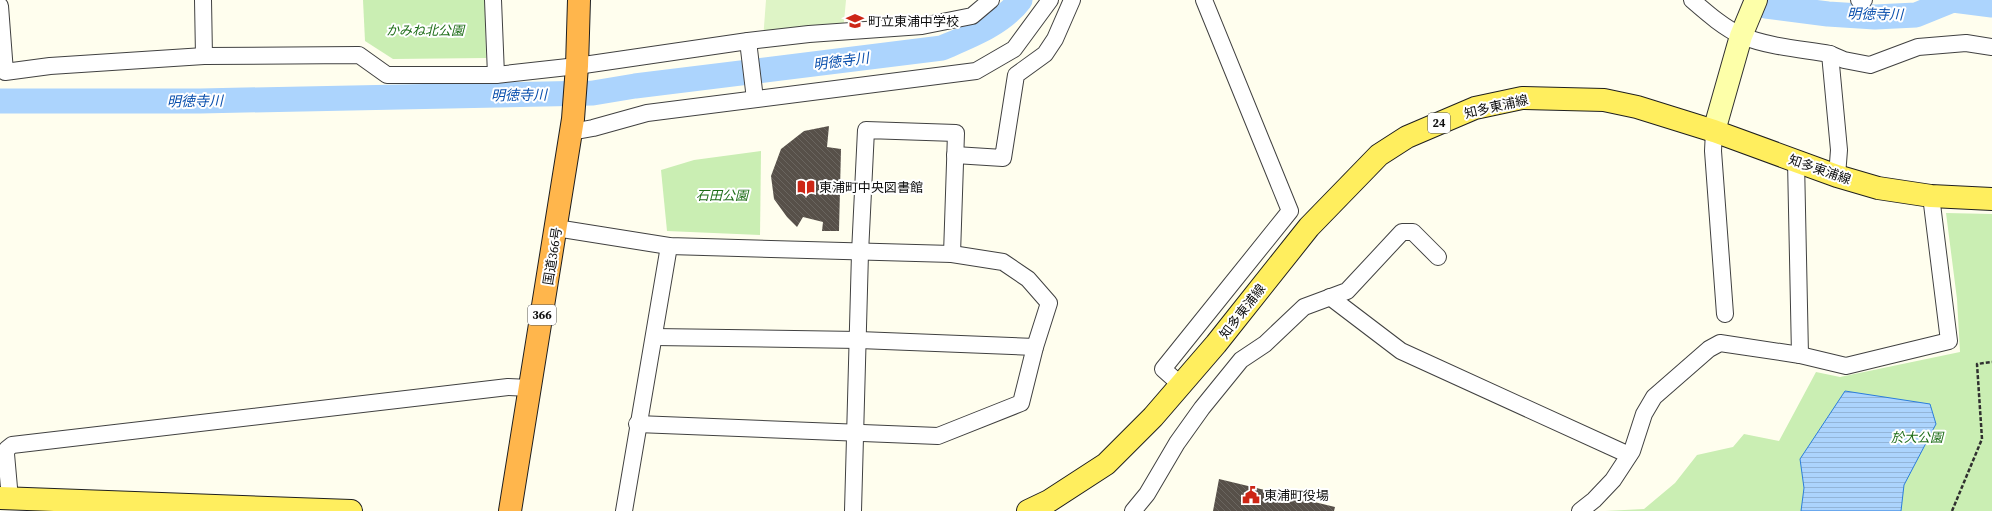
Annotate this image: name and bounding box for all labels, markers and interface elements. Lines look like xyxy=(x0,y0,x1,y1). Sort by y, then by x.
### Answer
water label: 明徳寺川 xyxy=(1847,4,1905,25)
school or university icon: 町立東浦中学校 xyxy=(845,11,865,31)
place label: 町立東浦中学校 xyxy=(868,13,959,30)
park label: かみね北公園 xyxy=(386,22,466,39)
water label: 明徳寺川 xyxy=(812,47,872,74)
water label: 明徳寺川 xyxy=(491,84,549,105)
water label: 明徳寺川 xyxy=(167,90,225,111)
street label: 知多東浦線 xyxy=(1463,91,1530,122)
road number: 24 xyxy=(1428,113,1450,133)
street label: 知多東浦線 xyxy=(1786,151,1853,188)
library icon: 東浦町中央図書館 xyxy=(796,177,816,197)
place label: 東浦町中央図書館 xyxy=(819,179,923,196)
park label: 石田公園 xyxy=(696,187,750,204)
street label: 国道366号 xyxy=(540,226,565,286)
street label: 知多東浦線 xyxy=(1216,280,1269,342)
road number: 366 xyxy=(528,305,556,325)
park label: 於大公園 xyxy=(1891,429,1945,446)
public building icon: 東浦町役場 xyxy=(1241,485,1261,505)
place label: 東浦町役場 xyxy=(1264,487,1329,504)

